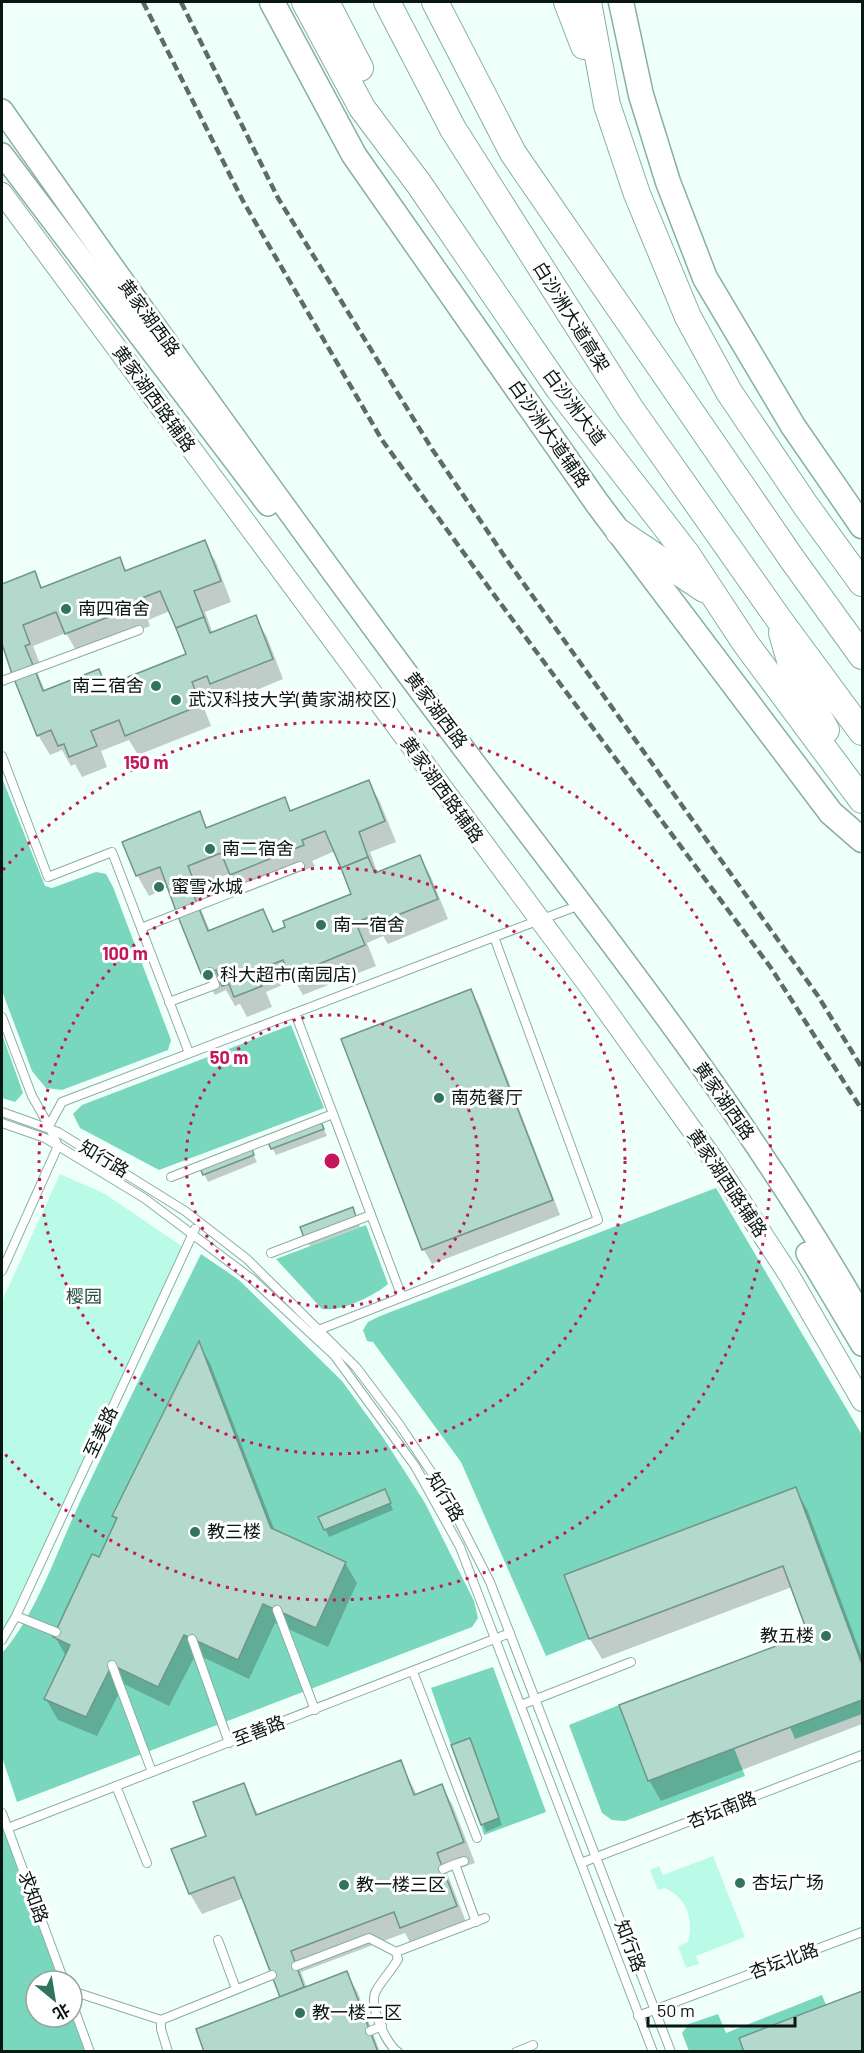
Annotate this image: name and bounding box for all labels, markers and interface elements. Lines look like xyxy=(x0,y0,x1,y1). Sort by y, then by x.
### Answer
street label: 白沙洲大道高架 xyxy=(529,257,615,376)
street label: 黄家湖西路 xyxy=(114,275,185,360)
street label: 黄家湖西路辅路 xyxy=(109,341,201,456)
street label: 白沙洲大道 xyxy=(539,364,611,449)
street label: 白沙洲大道辅路 xyxy=(505,376,595,491)
place label: 南四宿舍 xyxy=(78,597,150,619)
marker: 南四宿舍 xyxy=(59,602,73,616)
street label: 黄家湖西路 xyxy=(401,667,473,752)
place label: 南三宿舍 xyxy=(72,674,144,696)
marker: 南三宿舍 xyxy=(149,679,163,693)
place label: 武汉科技大学(黄家湖校区) xyxy=(188,688,396,710)
marker: 武汉科技大学(黄家湖校区) xyxy=(169,693,183,707)
street label: 黄家湖西路辅路 xyxy=(397,732,489,847)
text: 150 m xyxy=(124,751,168,773)
place label: 南二宿舍 xyxy=(222,837,294,859)
marker: 南二宿舍 xyxy=(203,842,217,856)
place label: 蜜雪冰城 xyxy=(171,875,243,897)
marker: 蜜雪冰城 xyxy=(152,880,166,894)
place label: 南一宿舍 xyxy=(333,913,405,935)
marker: 南一宿舍 xyxy=(314,918,328,932)
text: 100 m xyxy=(102,942,148,964)
place label: 科大超市(南园店) xyxy=(220,963,356,985)
marker: 科大超市(南园店) xyxy=(201,968,215,982)
text: 50 m xyxy=(210,1046,248,1068)
street label: 黄家湖西路 xyxy=(690,1057,760,1144)
place label: 南苑餐厅 xyxy=(451,1086,523,1108)
marker: 南苑餐厅 xyxy=(432,1091,446,1105)
street label: 黄家湖西路辅路 xyxy=(683,1124,772,1241)
street label: 知行路 xyxy=(76,1135,133,1181)
centre of rings xyxy=(322,1151,342,1171)
park label: 樱园 xyxy=(66,1285,102,1307)
street label: 至美路 xyxy=(79,1402,121,1461)
street label: 知行路 xyxy=(423,1468,469,1525)
place label: 教三楼 xyxy=(207,1520,261,1542)
marker: 教三楼 xyxy=(188,1525,202,1539)
place label: 教五楼 xyxy=(760,1624,814,1646)
marker: 教五楼 xyxy=(819,1629,833,1643)
street label: 至善路 xyxy=(229,1710,288,1750)
street label: 杏坛南路 xyxy=(684,1786,759,1832)
street label: 求知路 xyxy=(14,1868,54,1926)
place label: 杏坛广场 xyxy=(752,1871,824,1893)
place label: 教一楼三区 xyxy=(356,1873,446,1895)
marker: 杏坛广场 xyxy=(733,1876,747,1890)
marker: 教一楼三区 xyxy=(337,1878,351,1892)
street label: 知行路 xyxy=(611,1916,651,1975)
street label: 杏坛北路 xyxy=(746,1937,821,1983)
north arrow xyxy=(24,1969,84,2029)
scale bar xyxy=(648,1990,795,2028)
text: 50 m xyxy=(657,1999,695,2021)
text: 北 xyxy=(50,2000,73,2025)
place label: 教一楼二区 xyxy=(312,2001,402,2023)
marker: 教一楼二区 xyxy=(293,2006,307,2020)

